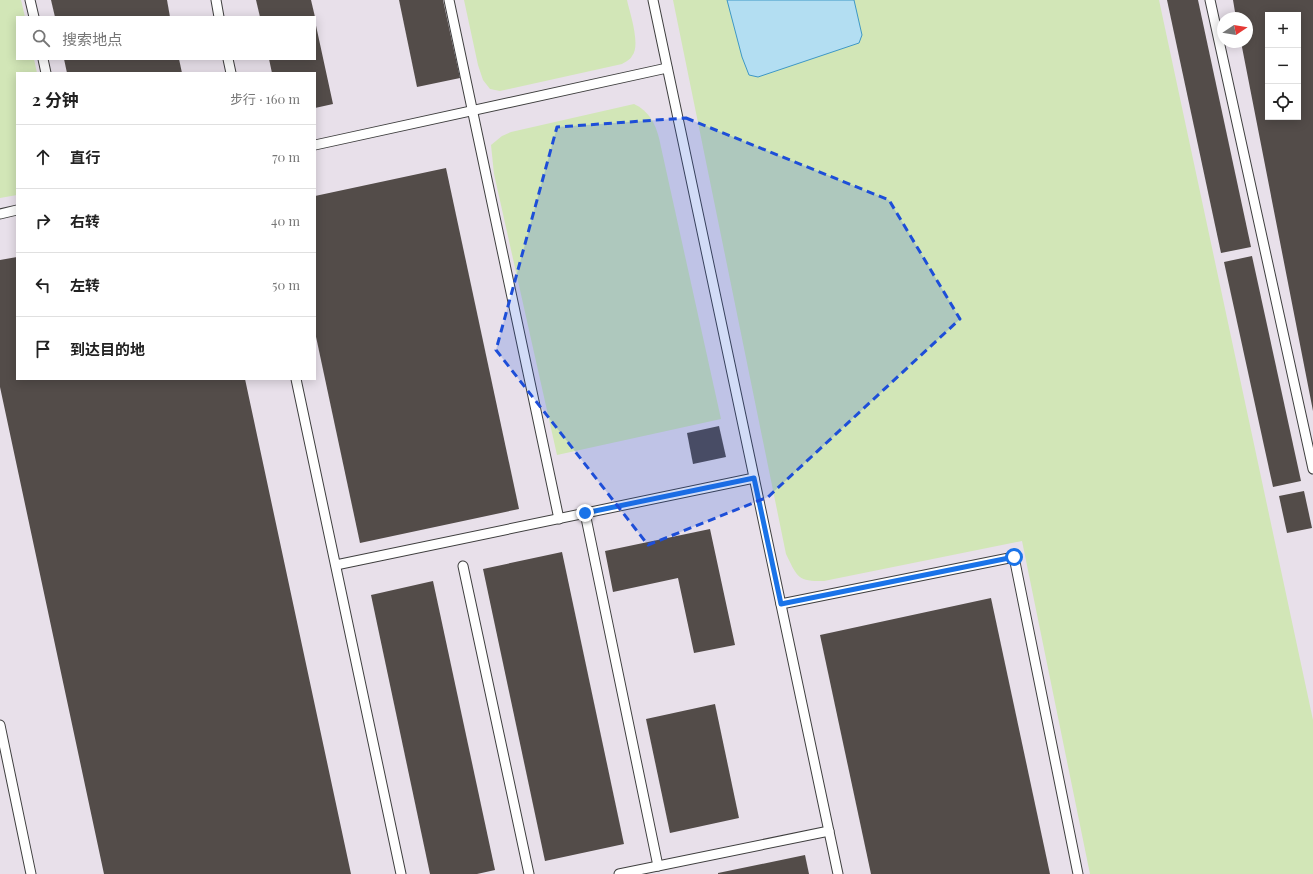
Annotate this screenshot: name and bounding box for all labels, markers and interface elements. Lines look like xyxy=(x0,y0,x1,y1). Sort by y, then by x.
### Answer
north arrow xyxy=(1217,12,1253,48)
map controls xyxy=(1265,12,1301,120)
button: + xyxy=(1265,12,1301,48)
search box xyxy=(16,16,316,60)
icon: search xyxy=(30,27,52,49)
text: 搜索地点 xyxy=(62,29,122,49)
button: − xyxy=(1265,48,1301,84)
button: locate xyxy=(1265,84,1301,120)
text: 2 分钟 xyxy=(32,88,79,110)
text: 步行 · 160 m xyxy=(230,90,300,107)
icon: ahead xyxy=(32,146,54,168)
text: 直行 xyxy=(70,147,100,167)
text: 70 m xyxy=(272,148,300,165)
icon: right xyxy=(32,210,54,232)
text: 右转 xyxy=(70,211,100,231)
text: 40 m xyxy=(271,212,300,229)
icon: left xyxy=(32,274,54,296)
text: 左转 xyxy=(70,275,100,295)
text: 50 m xyxy=(272,276,300,293)
icon: arrive xyxy=(32,338,54,360)
text: 到达目的地 xyxy=(70,339,145,359)
route end xyxy=(576,504,594,522)
route start xyxy=(1005,548,1023,566)

